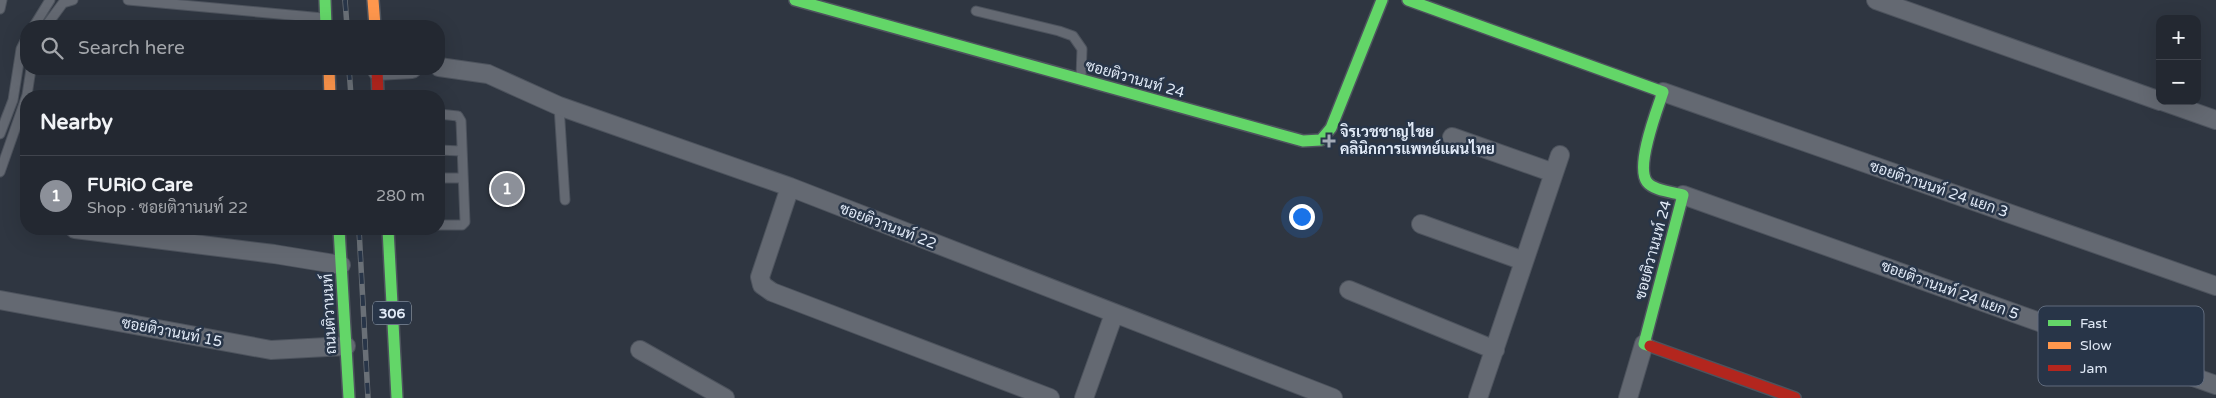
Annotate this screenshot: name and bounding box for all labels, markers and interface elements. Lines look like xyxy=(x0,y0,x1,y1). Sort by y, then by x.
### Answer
map controls xyxy=(2156,15,2201,105)
button: + xyxy=(2156,15,2201,60)
search box xyxy=(20,20,445,75)
icon: search xyxy=(38,34,66,62)
text: Search here xyxy=(78,37,185,59)
street label: ซอยติวานนท์ 24 xyxy=(1083,55,1187,102)
button: − xyxy=(2156,60,2201,105)
text: Nearby xyxy=(40,110,113,135)
place label: จิรเวชชาญไชย คลินิกการแพทย์แผนไทย xyxy=(1339,122,1495,158)
marker: จิรเวชชาญไชย คลินิกการแพทย์แผนไทย xyxy=(1322,134,1336,148)
street label: ซอยติวานนท์ 24 แยก 3 xyxy=(1867,156,2011,221)
pin: 1 xyxy=(491,170,523,208)
text: FURiO Care xyxy=(87,174,193,196)
text: 1 xyxy=(51,186,61,206)
text: 280 m xyxy=(376,186,425,206)
text: Shop · ซอยติวานนท์ 22 xyxy=(87,198,248,218)
street label: ซอยติวานนท์ 22 xyxy=(837,198,939,253)
street label: ซอยติวานนท์ 24 xyxy=(1630,198,1675,302)
your location xyxy=(1289,204,1315,230)
street label: ซอยติวานนท์ 24 แยก 5 xyxy=(1879,256,2022,323)
street label: ถนนติวานนท์ xyxy=(317,273,340,355)
road number: 306 xyxy=(373,302,411,324)
legend xyxy=(2038,306,2204,386)
street label: ซอยติวานนท์ 15 xyxy=(120,312,224,351)
text: Fast xyxy=(2080,315,2108,332)
text: Slow xyxy=(2080,337,2112,354)
text: Jam xyxy=(2080,360,2107,377)

